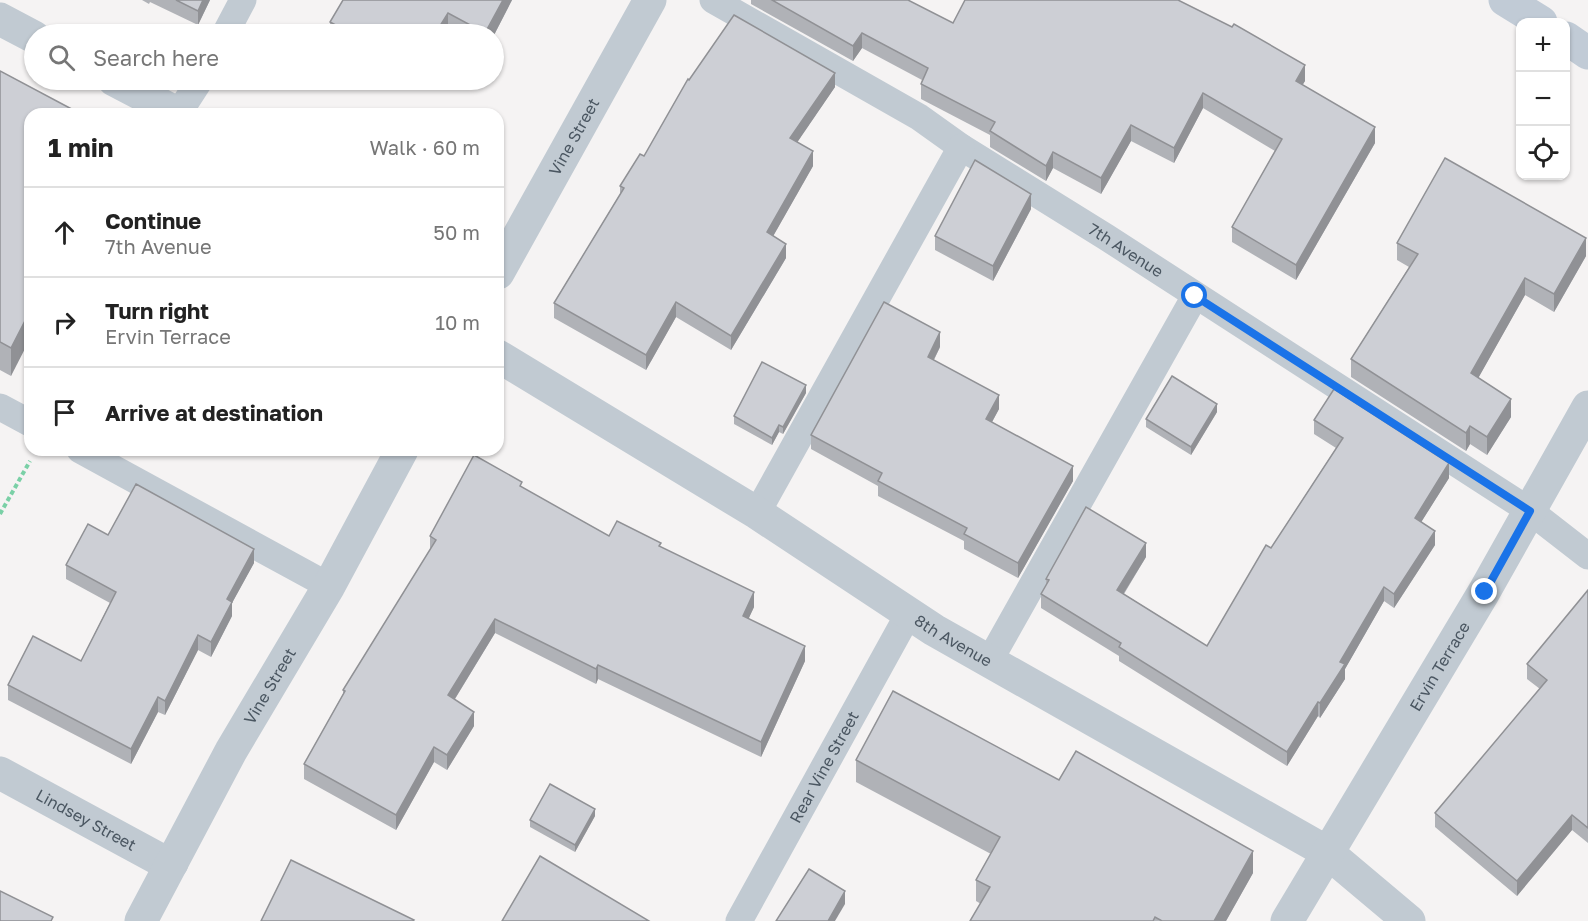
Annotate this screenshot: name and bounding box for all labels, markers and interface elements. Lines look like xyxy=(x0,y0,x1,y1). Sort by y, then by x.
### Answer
map controls xyxy=(1516,18,1570,180)
button: + xyxy=(1516,18,1570,72)
search box xyxy=(24,24,504,90)
icon: search xyxy=(45,41,78,74)
text: Search here xyxy=(93,44,219,71)
button: − xyxy=(1516,72,1570,126)
street label: Vine Street xyxy=(544,94,603,179)
button: locate xyxy=(1516,126,1570,180)
text: 1 min xyxy=(48,132,114,163)
text: Walk · 60 m xyxy=(369,135,480,159)
text: Continue xyxy=(105,207,201,234)
icon: ahead xyxy=(48,216,81,249)
street label: 7th Avenue xyxy=(1085,219,1167,281)
text: 50 m xyxy=(433,220,480,244)
text: 7th Avenue xyxy=(105,234,212,258)
route start xyxy=(1181,282,1207,308)
text: Turn right xyxy=(105,297,209,324)
icon: right xyxy=(48,306,81,339)
text: 10 m xyxy=(435,310,480,334)
text: Ervin Terrace xyxy=(105,324,231,348)
icon: arrive xyxy=(48,396,81,429)
text: Arrive at destination xyxy=(105,399,323,426)
route end xyxy=(1471,578,1497,604)
street label: 8th Avenue xyxy=(911,610,996,671)
street label: Ervin Terrace xyxy=(1405,618,1474,715)
street label: Vine Street xyxy=(239,644,300,728)
street label: Rear Vine Street xyxy=(785,707,863,826)
street label: Lindsey Street xyxy=(33,784,140,855)

